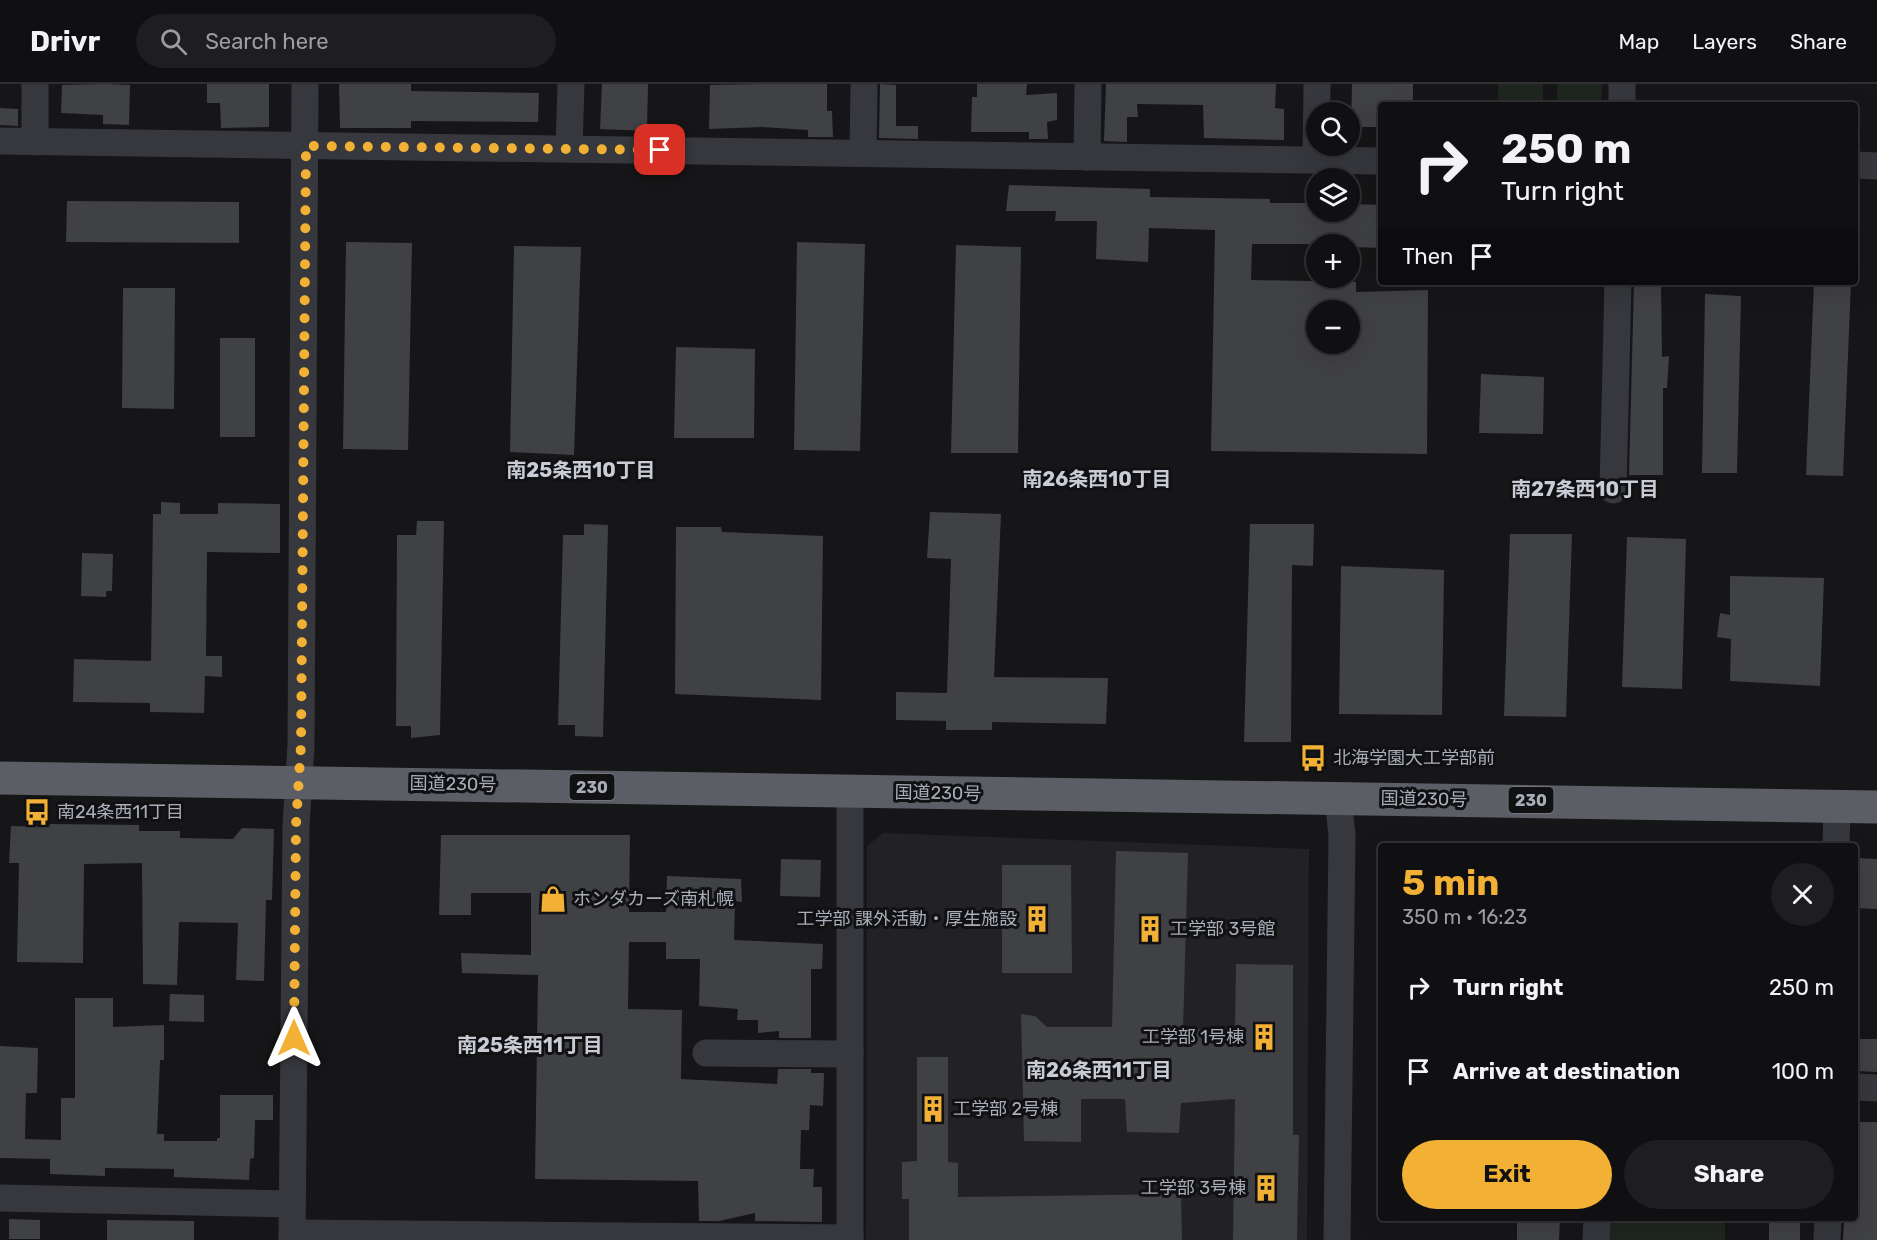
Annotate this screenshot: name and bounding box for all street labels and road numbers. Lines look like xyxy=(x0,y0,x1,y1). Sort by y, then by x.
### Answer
street label: 国道230号 xyxy=(409,772,497,796)
road number: 230 xyxy=(570,774,614,800)
street label: 国道230号 xyxy=(894,781,982,805)
street label: 国道230号 xyxy=(1380,787,1468,811)
road number: 230 xyxy=(1508,787,1553,813)

